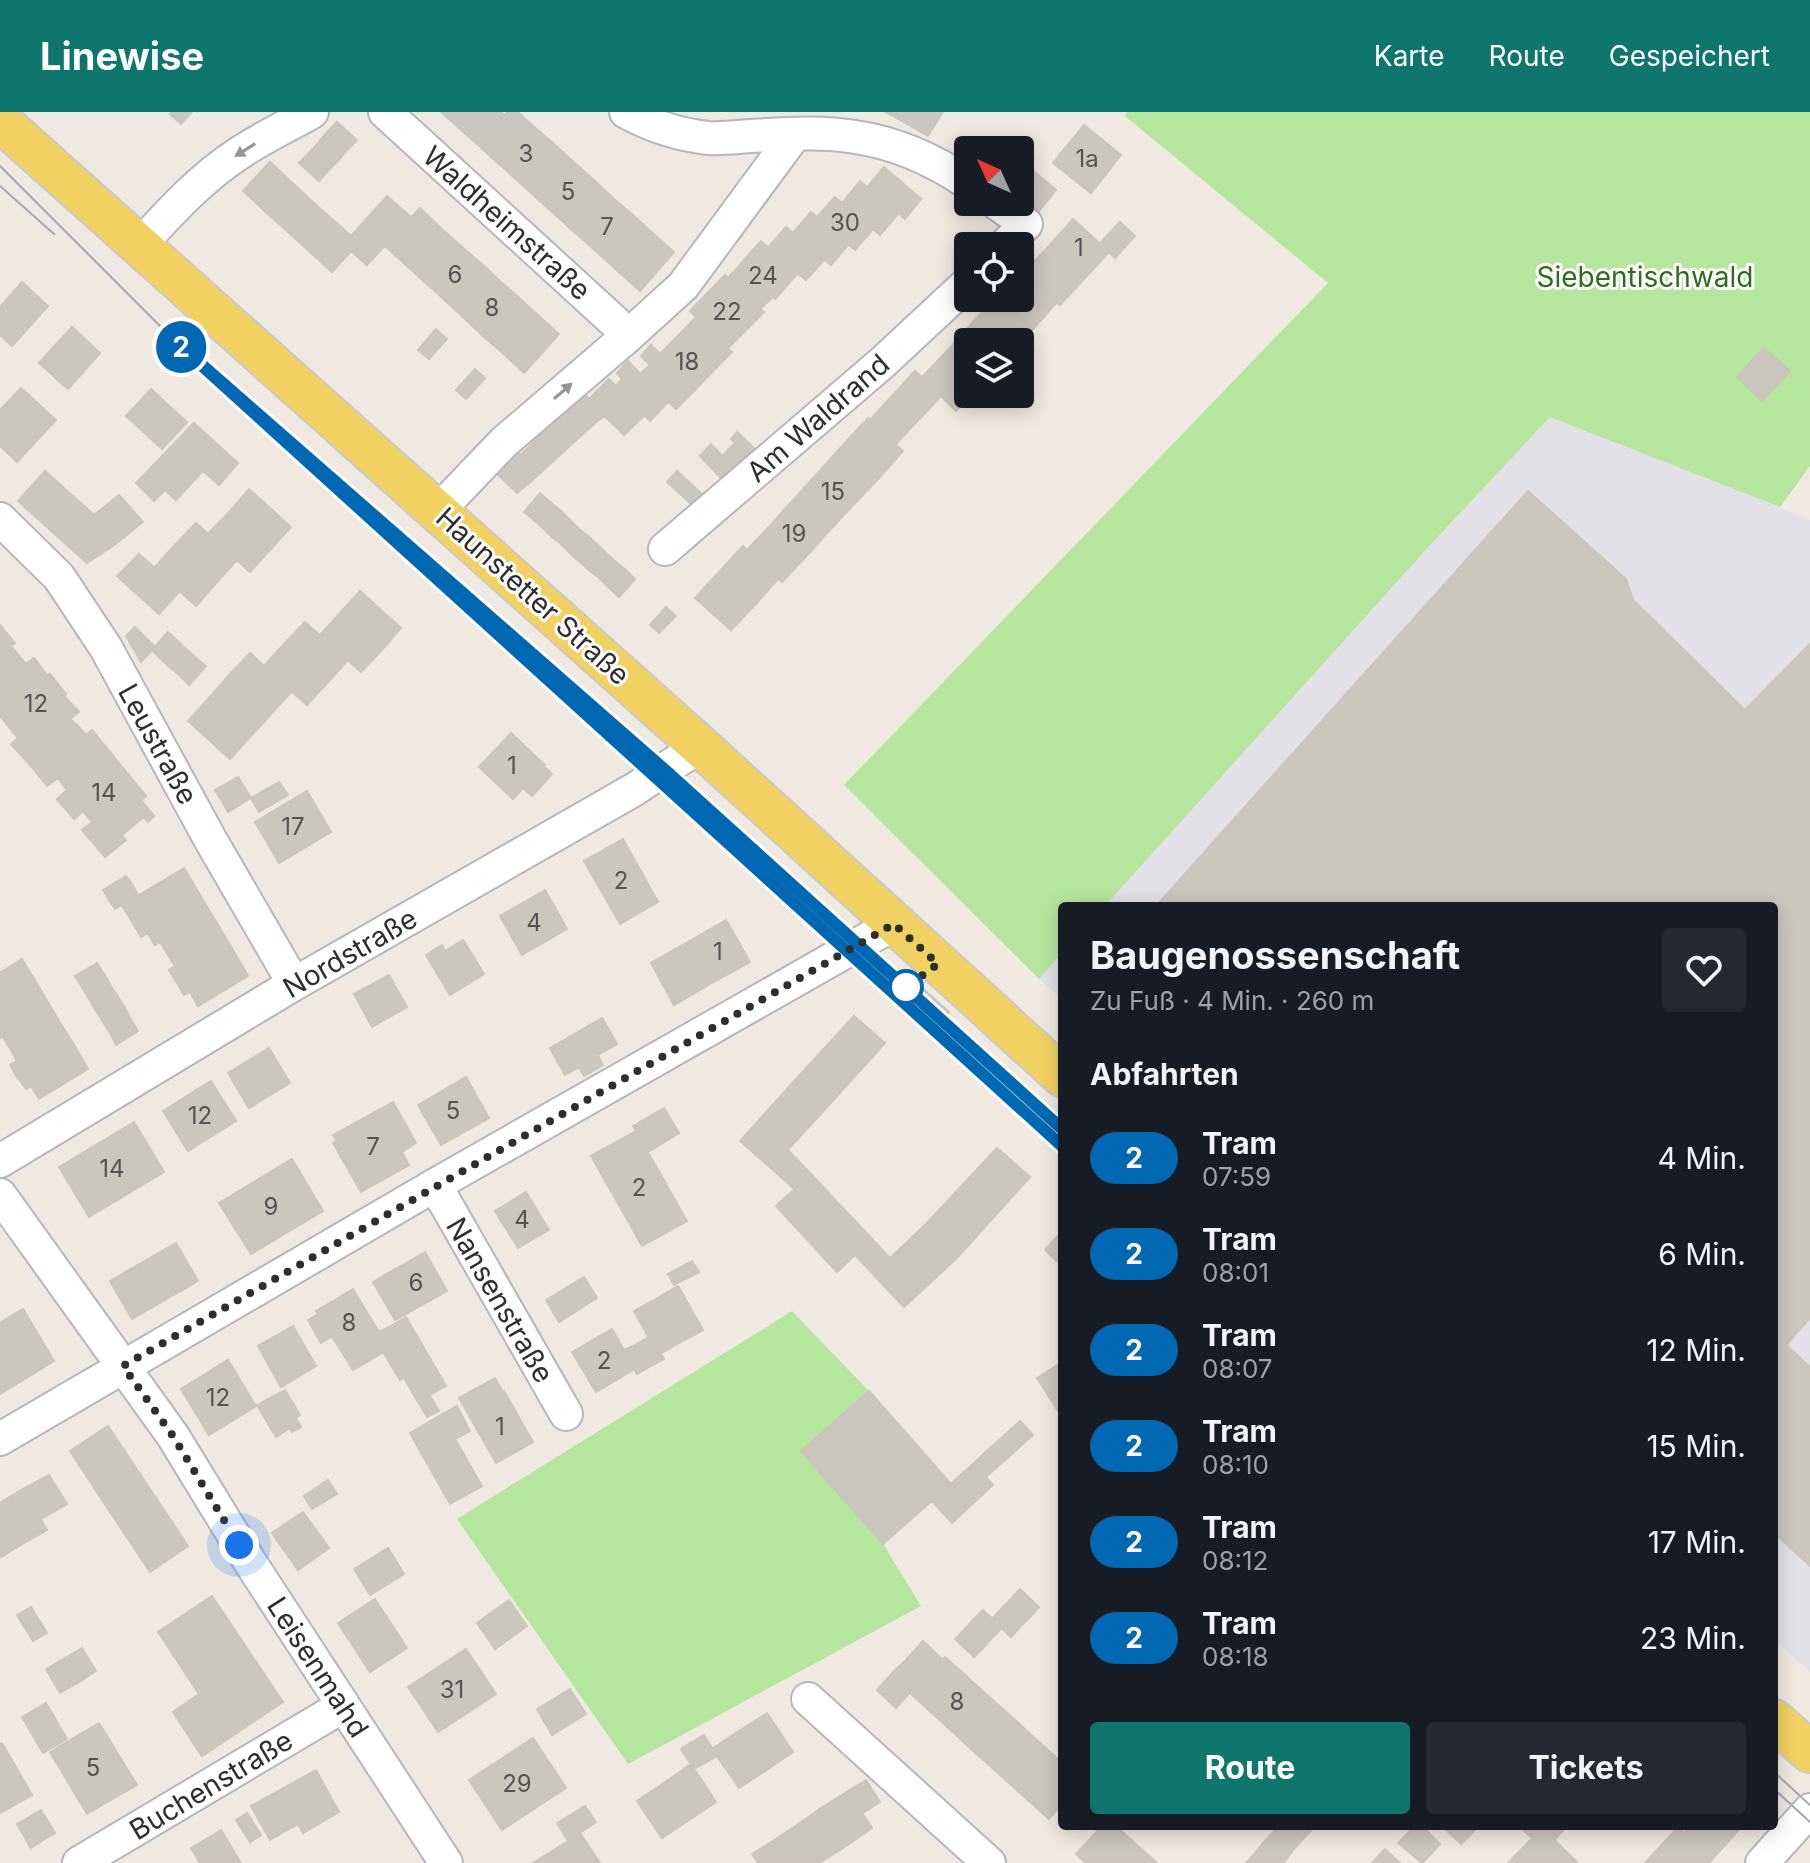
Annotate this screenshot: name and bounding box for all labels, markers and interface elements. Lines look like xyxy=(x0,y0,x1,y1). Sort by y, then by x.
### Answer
text: Linewise xyxy=(40,33,204,79)
text: Karte xyxy=(1374,39,1445,73)
text: Route xyxy=(1489,39,1565,73)
text: Gespeichert xyxy=(1609,39,1770,73)
north arrow xyxy=(954,136,1034,216)
map controls xyxy=(954,136,1034,408)
street label: Waldheimstraße xyxy=(416,139,598,307)
house number: 3 xyxy=(519,139,533,168)
one-way arrow xyxy=(234,143,255,158)
house number: 1a xyxy=(1075,144,1099,173)
house number: 5 xyxy=(561,177,575,206)
house number: 30 xyxy=(830,208,860,237)
house number: 7 xyxy=(600,212,614,241)
button: locate xyxy=(954,232,1034,312)
house number: 1 xyxy=(1074,233,1084,262)
house number: 6 xyxy=(448,260,462,289)
park label: Siebentischwald xyxy=(1537,260,1753,294)
house number: 24 xyxy=(748,261,778,290)
house number: 8 xyxy=(485,293,499,322)
house number: 22 xyxy=(712,297,742,326)
line badge: 2 xyxy=(155,321,207,373)
button: layers xyxy=(954,328,1034,408)
text: 2 xyxy=(172,330,190,364)
house number: 18 xyxy=(675,347,699,376)
street label: Am Waldrand xyxy=(740,347,896,489)
one-way arrow xyxy=(553,383,573,400)
house number: 15 xyxy=(821,477,845,506)
street label: Haunstetter Straße xyxy=(429,500,637,692)
house number: 19 xyxy=(782,519,806,548)
street label: Leustraße xyxy=(111,678,205,810)
house number: 12 xyxy=(24,689,48,718)
house number: 1 xyxy=(507,751,517,780)
house number: 14 xyxy=(91,778,117,807)
house number: 17 xyxy=(281,812,305,841)
house number: 2 xyxy=(614,866,628,895)
street label: Nordstraße xyxy=(277,901,423,1005)
house number: 4 xyxy=(526,908,542,937)
button: heart xyxy=(1662,928,1746,1012)
text: Baugenossenschaft xyxy=(1090,932,1460,978)
house number: 1 xyxy=(713,937,723,966)
unlabelled marker xyxy=(889,970,923,1004)
text: Zu Fuß · 4 Min. · 260 m xyxy=(1090,985,1374,1016)
text: Abfahrten xyxy=(1090,1056,1239,1092)
house number: 5 xyxy=(446,1096,460,1125)
house number: 12 xyxy=(188,1101,212,1130)
text: Tram xyxy=(1202,1125,1277,1161)
house number: 7 xyxy=(366,1132,380,1161)
text: 4 Min. xyxy=(1657,1140,1746,1176)
text: 2 xyxy=(1125,1141,1143,1175)
house number: 14 xyxy=(99,1154,125,1183)
text: 07:59 xyxy=(1202,1161,1271,1192)
house number: 2 xyxy=(632,1173,646,1202)
house number: 9 xyxy=(264,1192,278,1221)
house number: 4 xyxy=(514,1205,530,1234)
street label: Nansenstraße xyxy=(439,1211,561,1389)
text: Tram xyxy=(1202,1221,1277,1257)
text: 6 Min. xyxy=(1658,1236,1746,1272)
text: 2 xyxy=(1125,1237,1143,1271)
text: 08:01 xyxy=(1202,1257,1269,1288)
house number: 6 xyxy=(409,1268,423,1297)
house number: 8 xyxy=(342,1308,356,1337)
text: Tram xyxy=(1202,1317,1277,1353)
text: 12 Min. xyxy=(1646,1332,1746,1368)
text: 2 xyxy=(1125,1333,1143,1367)
house number: 2 xyxy=(597,1346,611,1375)
text: 08:07 xyxy=(1202,1353,1273,1384)
house number: 12 xyxy=(206,1383,230,1412)
house number: 1 xyxy=(495,1412,505,1441)
text: Tram xyxy=(1202,1413,1277,1449)
text: 15 Min. xyxy=(1646,1428,1746,1464)
text: 2 xyxy=(1125,1429,1143,1463)
text: 08:10 xyxy=(1202,1449,1269,1480)
text: Tram xyxy=(1202,1509,1277,1545)
text: 17 Min. xyxy=(1648,1524,1746,1560)
your location xyxy=(219,1525,259,1565)
text: 2 xyxy=(1125,1525,1143,1559)
text: 08:12 xyxy=(1202,1545,1268,1576)
street label: Leisenmahd xyxy=(260,1590,376,1744)
text: Tram xyxy=(1202,1605,1277,1641)
text: 23 Min. xyxy=(1640,1620,1746,1656)
text: 2 xyxy=(1125,1621,1143,1655)
text: 08:18 xyxy=(1202,1641,1269,1672)
house number: 31 xyxy=(440,1675,464,1704)
house number: 8 xyxy=(950,1687,964,1716)
button: Route xyxy=(1090,1722,1410,1814)
button: Tickets xyxy=(1426,1722,1746,1814)
street label: Buchenstraße xyxy=(123,1723,299,1847)
house number: 5 xyxy=(86,1753,100,1782)
house number: 29 xyxy=(502,1769,532,1798)

